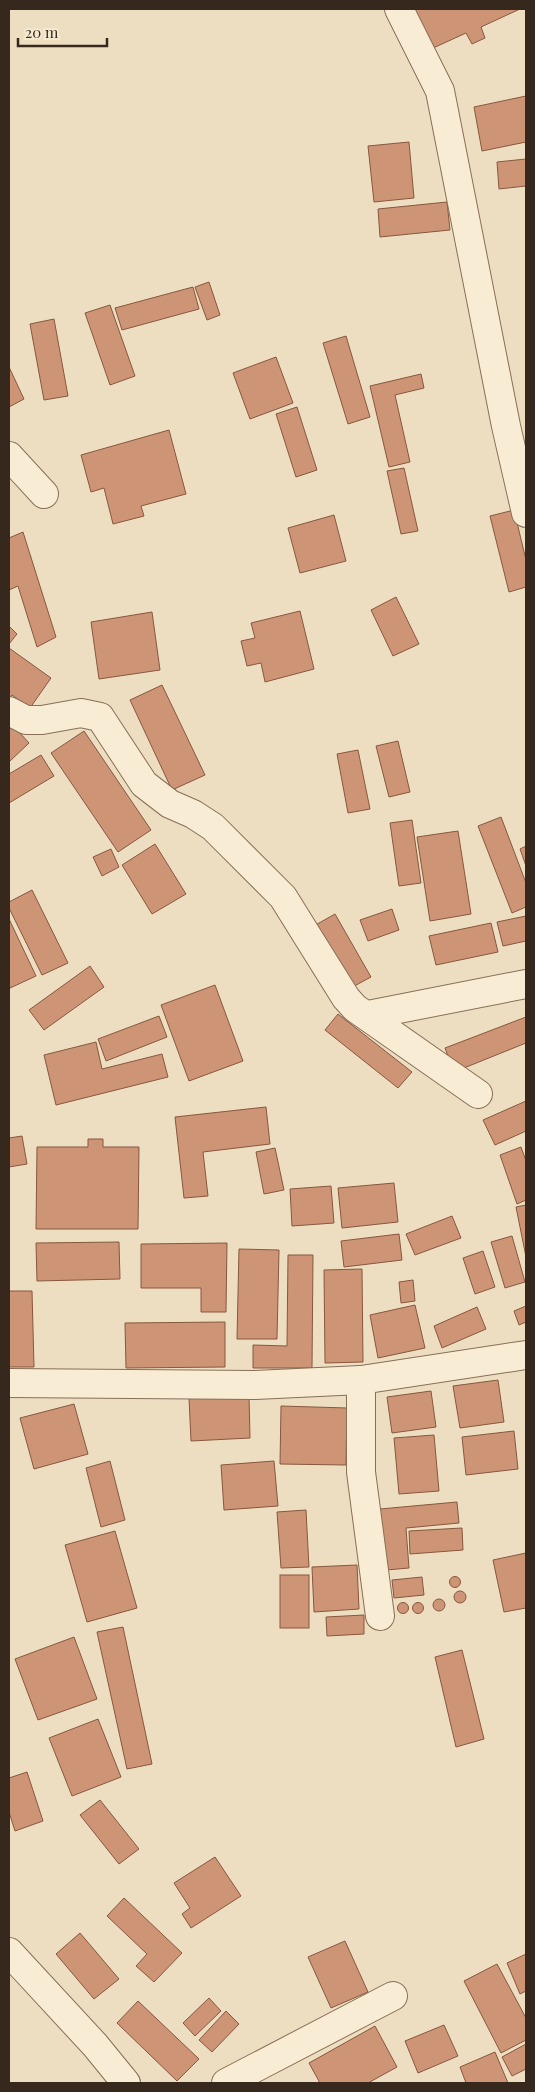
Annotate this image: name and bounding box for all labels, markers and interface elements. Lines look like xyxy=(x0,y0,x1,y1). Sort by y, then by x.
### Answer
scale bar xyxy=(18,15,106,47)
text: 20 m xyxy=(25,22,59,42)

